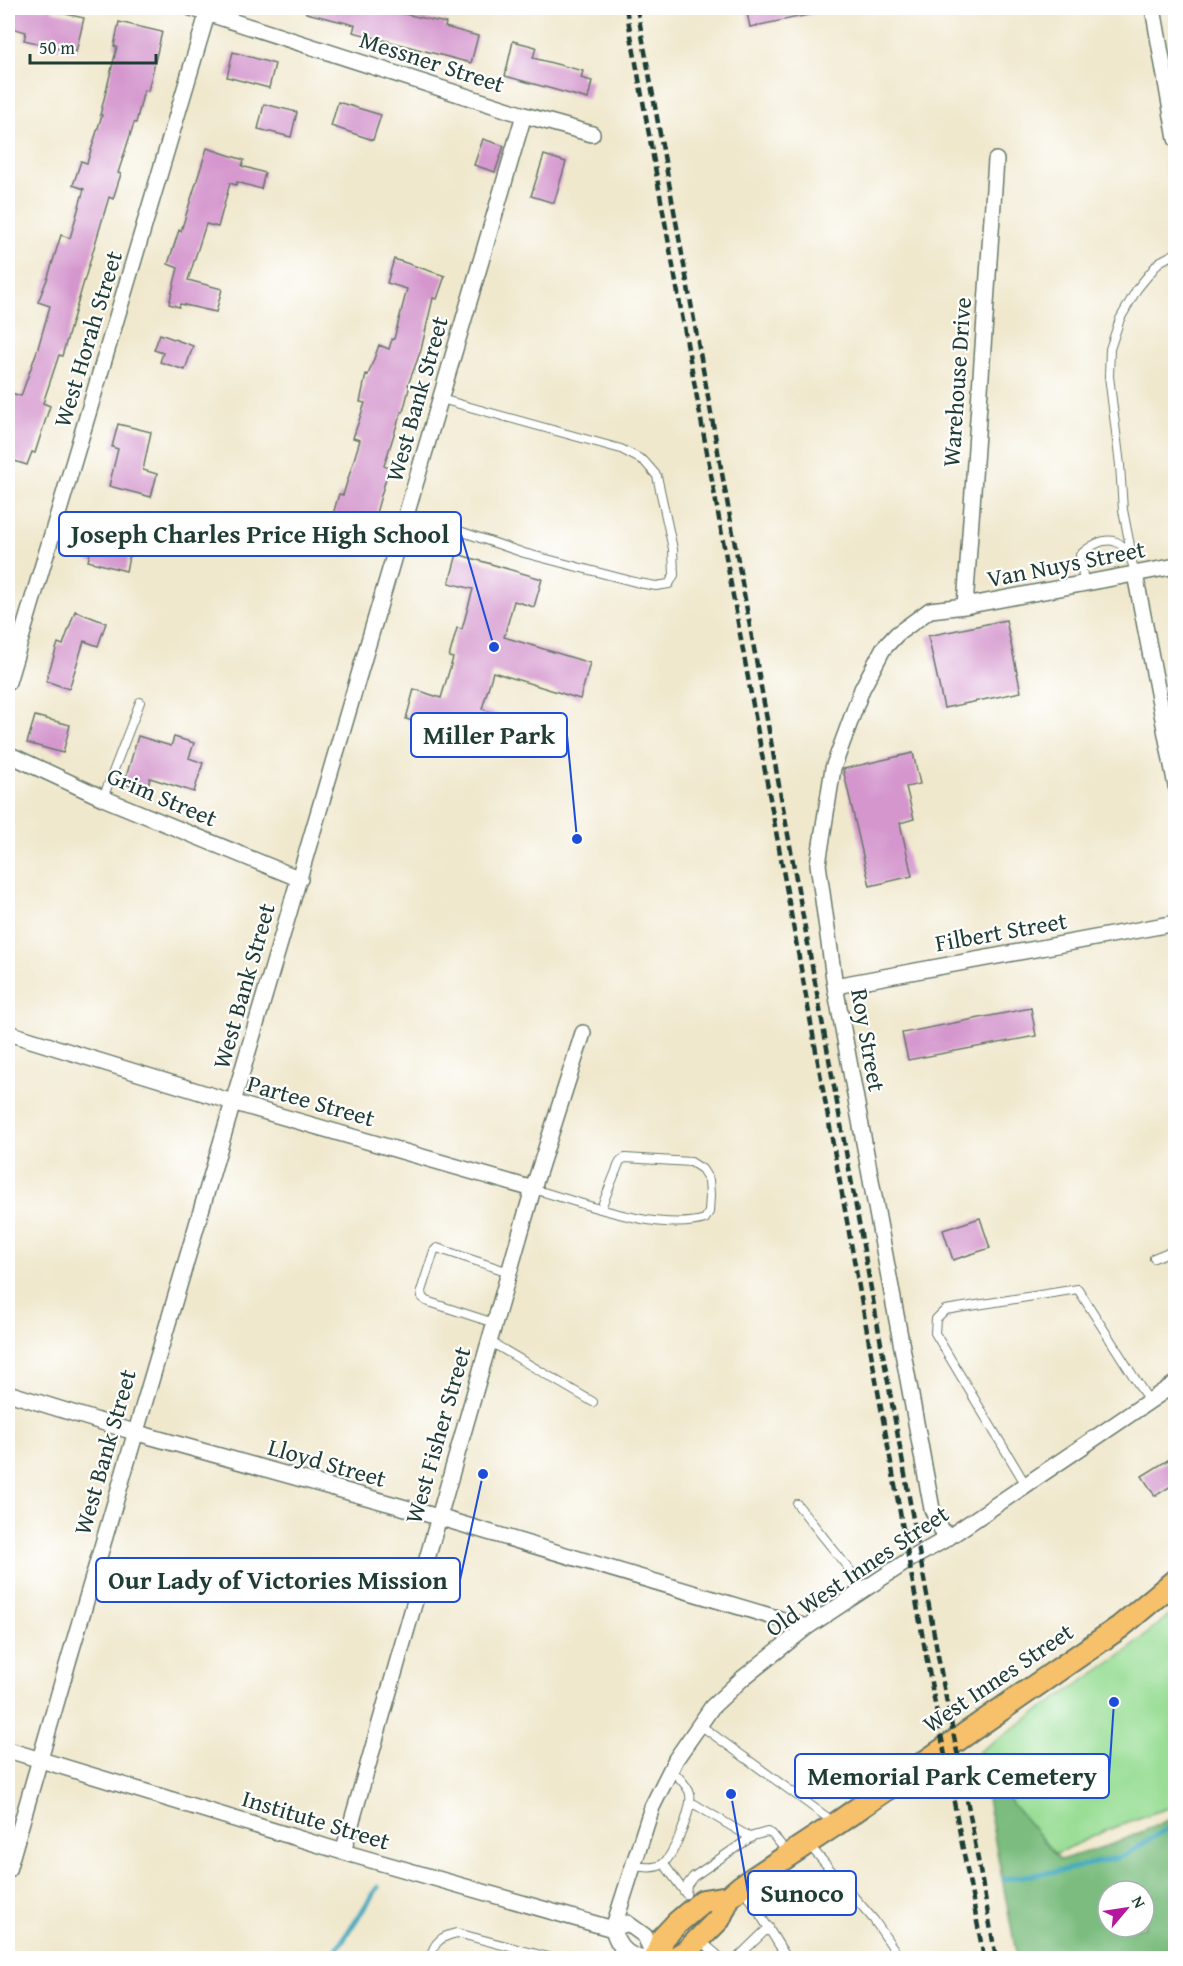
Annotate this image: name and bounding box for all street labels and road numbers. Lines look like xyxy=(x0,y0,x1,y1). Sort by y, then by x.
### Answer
street label: Messner Street xyxy=(355,22,510,102)
street label: West Horah Street xyxy=(44,246,131,431)
street label: Warehouse Drive xyxy=(933,296,980,468)
street label: West Bank Street xyxy=(376,312,457,486)
street label: Van Nuys Street xyxy=(984,531,1149,596)
street label: Grim Street xyxy=(102,758,223,836)
street label: West Bank Street xyxy=(203,899,284,1073)
street label: Filbert Street xyxy=(932,903,1070,960)
street label: Roy Street xyxy=(842,986,895,1095)
street label: Partee Street xyxy=(243,1066,379,1136)
street label: West Fisher Street xyxy=(396,1342,480,1527)
street label: West Bank Street xyxy=(64,1365,145,1539)
street label: Lloyd Street xyxy=(264,1429,391,1496)
street label: Old West Innes Street xyxy=(758,1496,956,1645)
street label: West Innes Street xyxy=(915,1614,1081,1741)
street label: Institute Street xyxy=(238,1780,395,1859)

